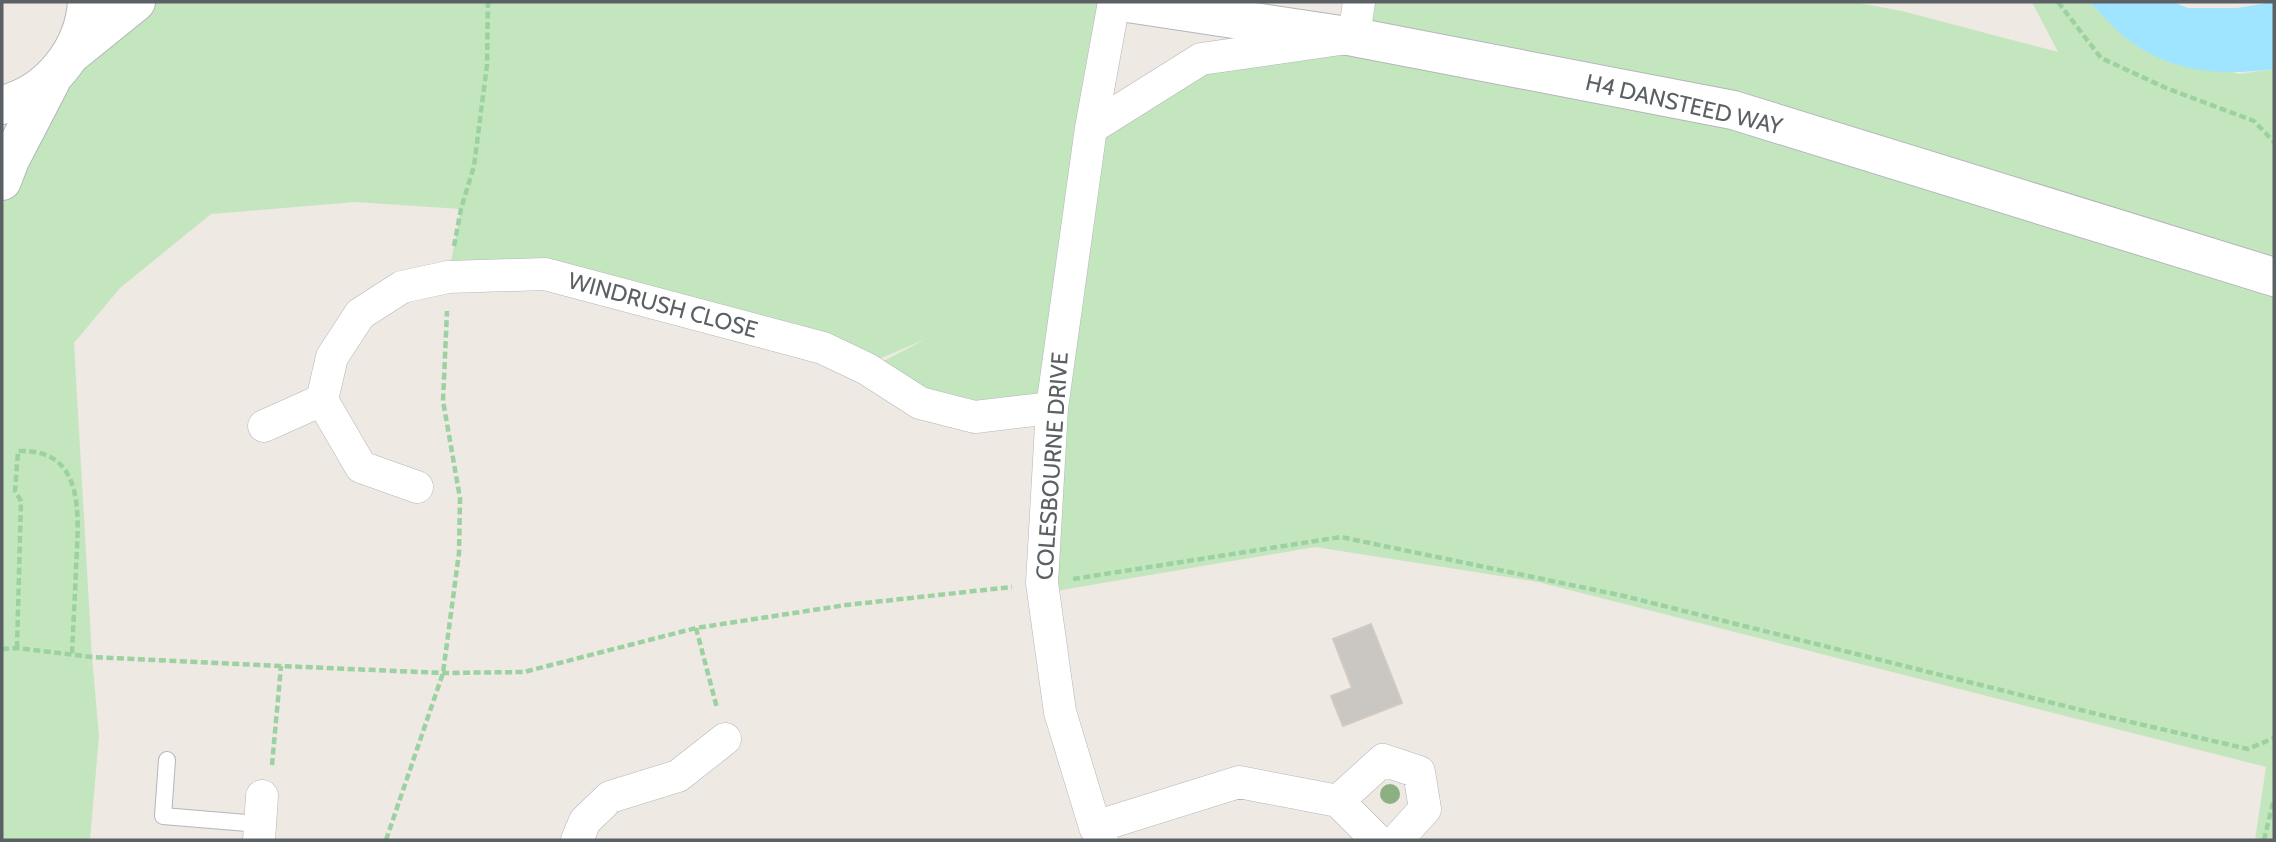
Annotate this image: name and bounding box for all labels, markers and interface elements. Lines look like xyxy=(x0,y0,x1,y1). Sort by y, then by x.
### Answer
street label: H4 DANSTEED WAY xyxy=(1583,68,1786,140)
street label: WINDRUSH CLOSE xyxy=(565,266,761,344)
street label: COLESBOURNE DRIVE xyxy=(1030,351,1074,581)

